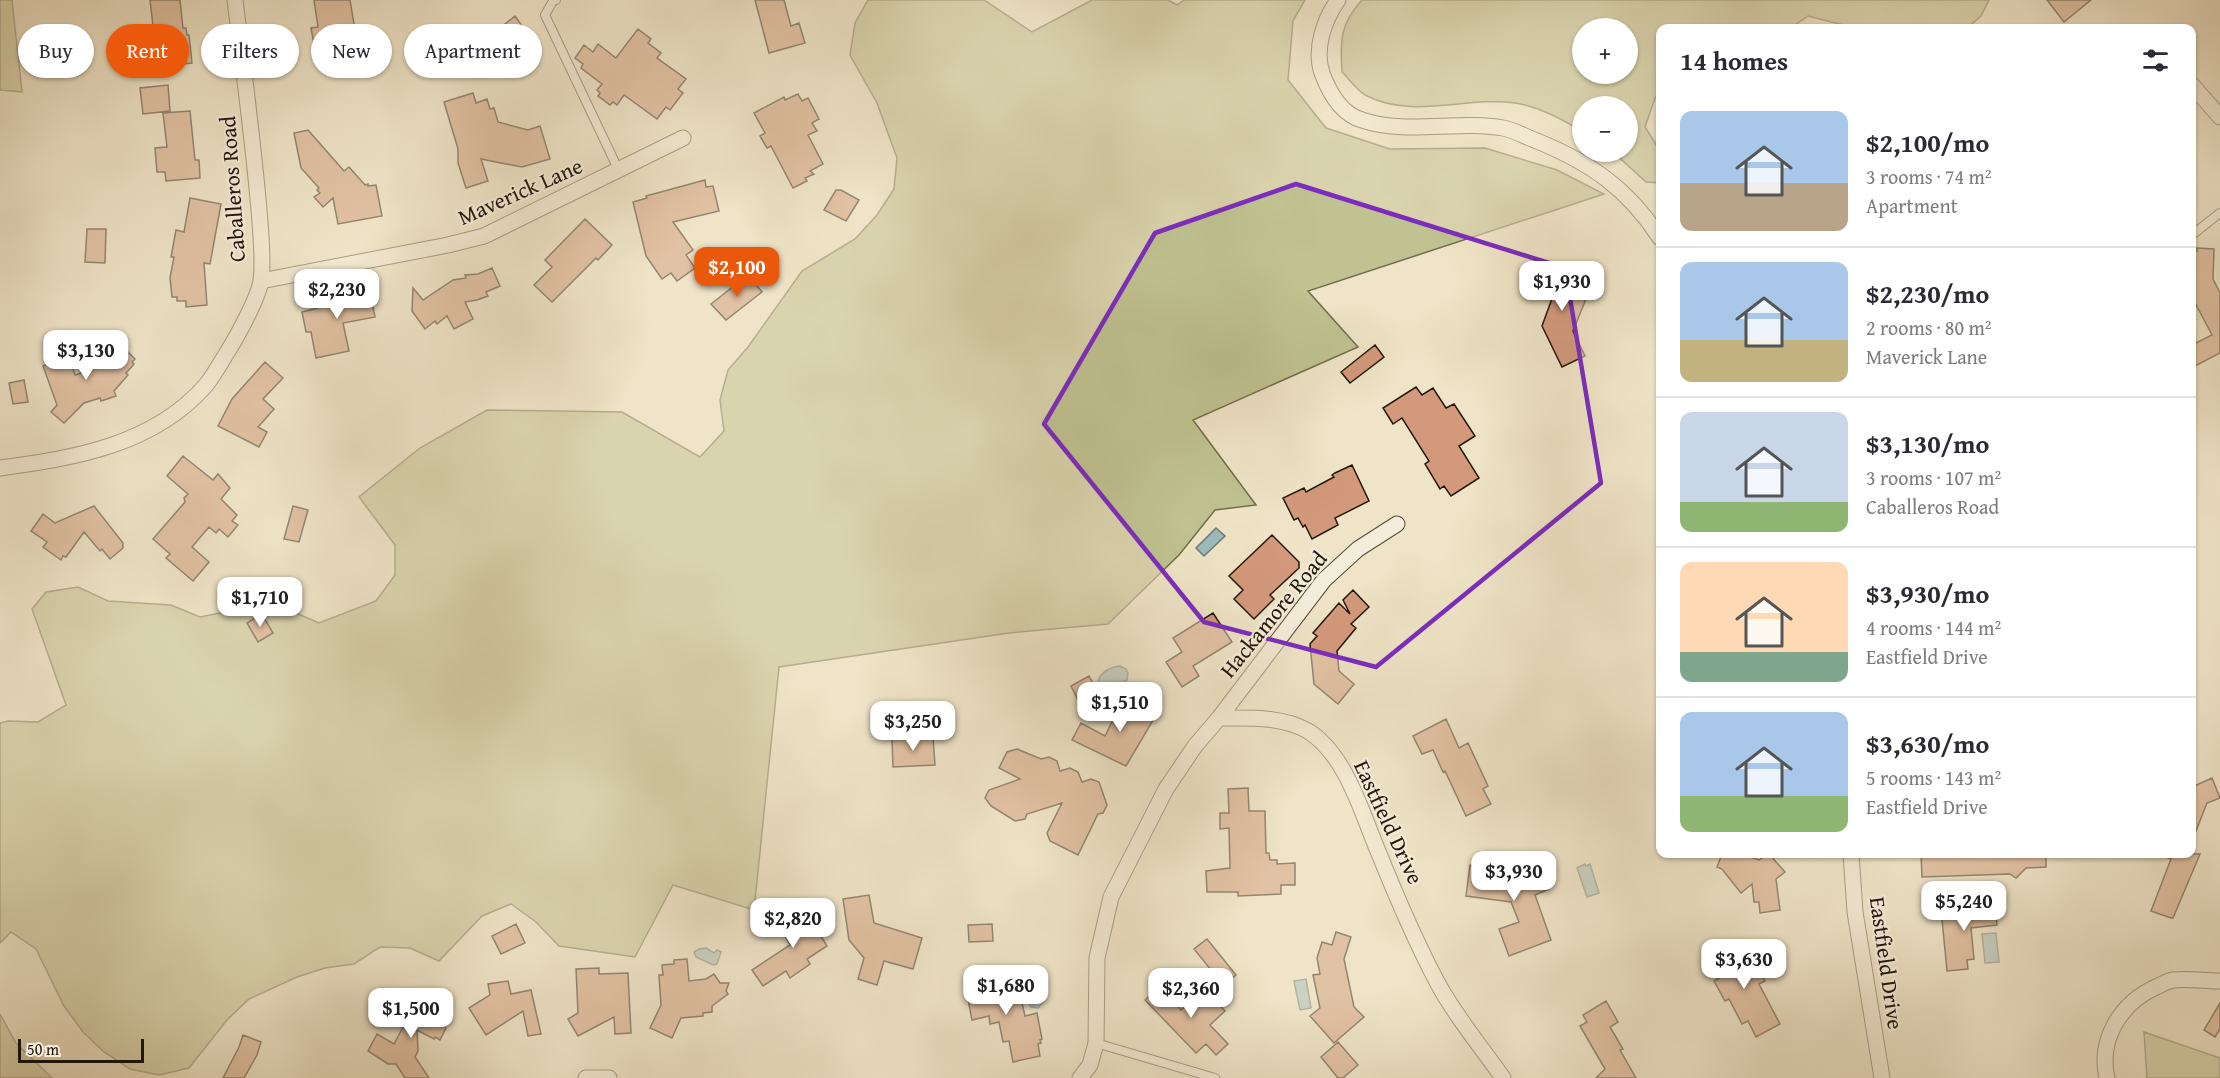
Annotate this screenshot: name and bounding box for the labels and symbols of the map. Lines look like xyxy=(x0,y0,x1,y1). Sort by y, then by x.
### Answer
street label: Caballeros Road xyxy=(211,115,253,263)
street label: Maverick Lane xyxy=(453,149,587,233)
pin: $2,100 xyxy=(688,247,786,298)
pin: $1,930 xyxy=(1513,261,1611,312)
pin: $2,230 xyxy=(288,269,386,320)
pin: $3,130 xyxy=(37,330,135,381)
street label: Hackamore Road xyxy=(1212,543,1334,684)
pin: $1,710 xyxy=(211,577,309,628)
pin: $1,510 xyxy=(1071,682,1169,733)
pin: $3,250 xyxy=(864,701,962,752)
street label: Eastfield Drive xyxy=(1346,755,1432,889)
pin: $3,930 xyxy=(1465,851,1563,902)
pin: $5,240 xyxy=(1915,881,2013,932)
street label: Eastfield Drive xyxy=(1862,895,1912,1031)
pin: $2,820 xyxy=(744,898,842,949)
pin: $3,630 xyxy=(1695,939,1793,990)
pin: $1,680 xyxy=(957,965,1055,1016)
pin: $2,360 xyxy=(1142,968,1240,1019)
pin: $1,500 xyxy=(362,988,460,1039)
scale bar xyxy=(18,1036,144,1064)

